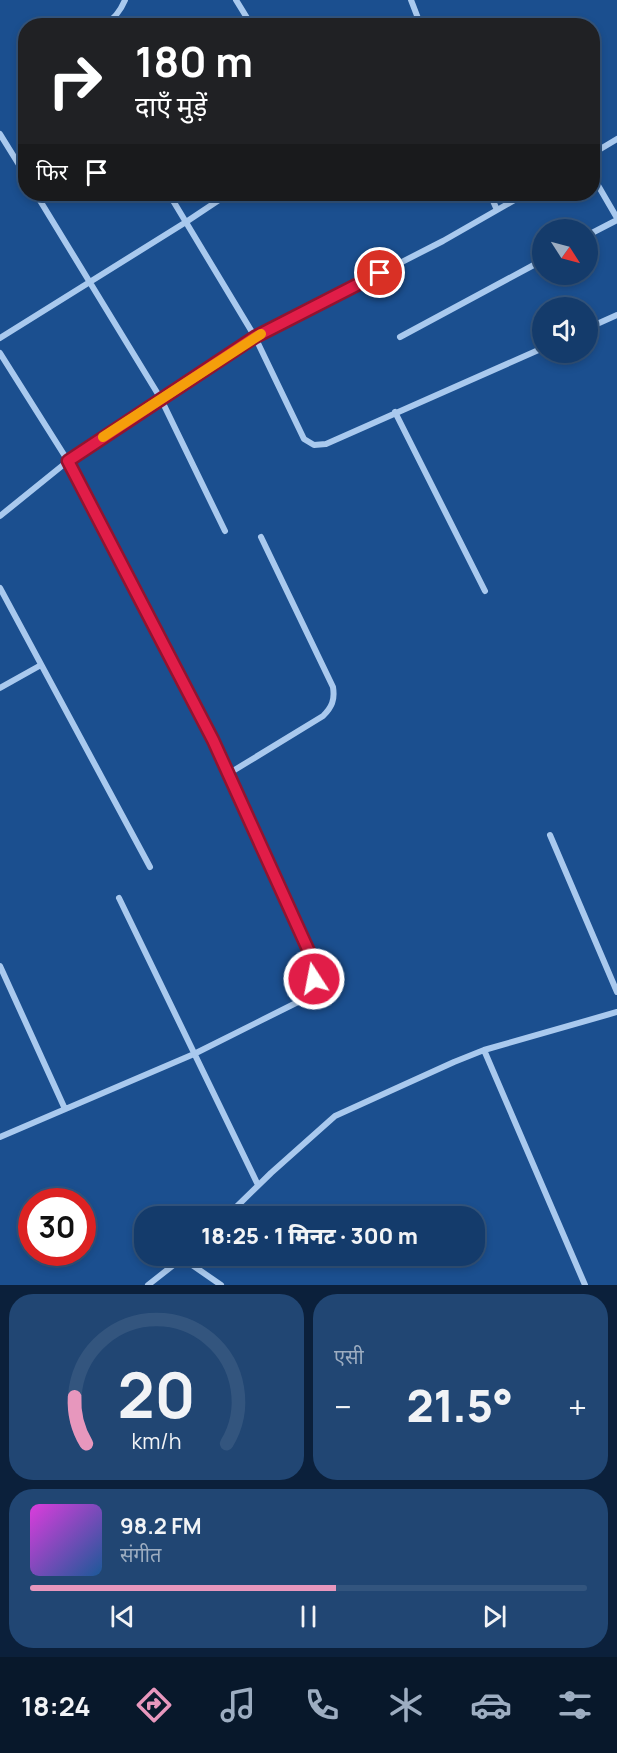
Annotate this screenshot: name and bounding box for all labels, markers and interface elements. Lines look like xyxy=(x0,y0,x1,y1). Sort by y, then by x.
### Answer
text: 180 m xyxy=(135,32,253,90)
icon: right xyxy=(36,42,114,120)
text: दाएँ मुड़ें xyxy=(135,87,207,124)
icon: arrive xyxy=(80,156,113,189)
text: फिर xyxy=(36,157,68,187)
north arrow xyxy=(532,219,598,285)
map controls xyxy=(532,219,598,363)
pin xyxy=(354,247,405,298)
icon: arrive xyxy=(363,256,396,289)
button: sound xyxy=(532,297,598,363)
position arrow xyxy=(282,947,346,1011)
speed limit sign: 30 xyxy=(18,1188,96,1266)
text: 18:25 · 1 मिनट · 300 m xyxy=(201,1221,418,1251)
text: एसी xyxy=(334,1343,364,1370)
text: 20 xyxy=(117,1351,196,1437)
text: 21.5° xyxy=(406,1374,513,1436)
text: − xyxy=(334,1384,352,1429)
text: + xyxy=(568,1384,587,1429)
text: km/h xyxy=(132,1426,181,1455)
text: 98.2 FM xyxy=(120,1511,202,1541)
text: संगीत xyxy=(120,1541,161,1568)
icon: previous xyxy=(106,1600,139,1633)
icon: pause xyxy=(292,1600,325,1633)
icon: next xyxy=(478,1600,511,1633)
icon: directions xyxy=(133,1684,175,1726)
icon: music xyxy=(217,1684,259,1726)
icon: phone xyxy=(301,1684,343,1726)
icon: climate xyxy=(385,1684,427,1726)
icon: car xyxy=(470,1684,512,1726)
icon: filters xyxy=(554,1684,596,1726)
text: 18:24 xyxy=(21,1687,91,1724)

